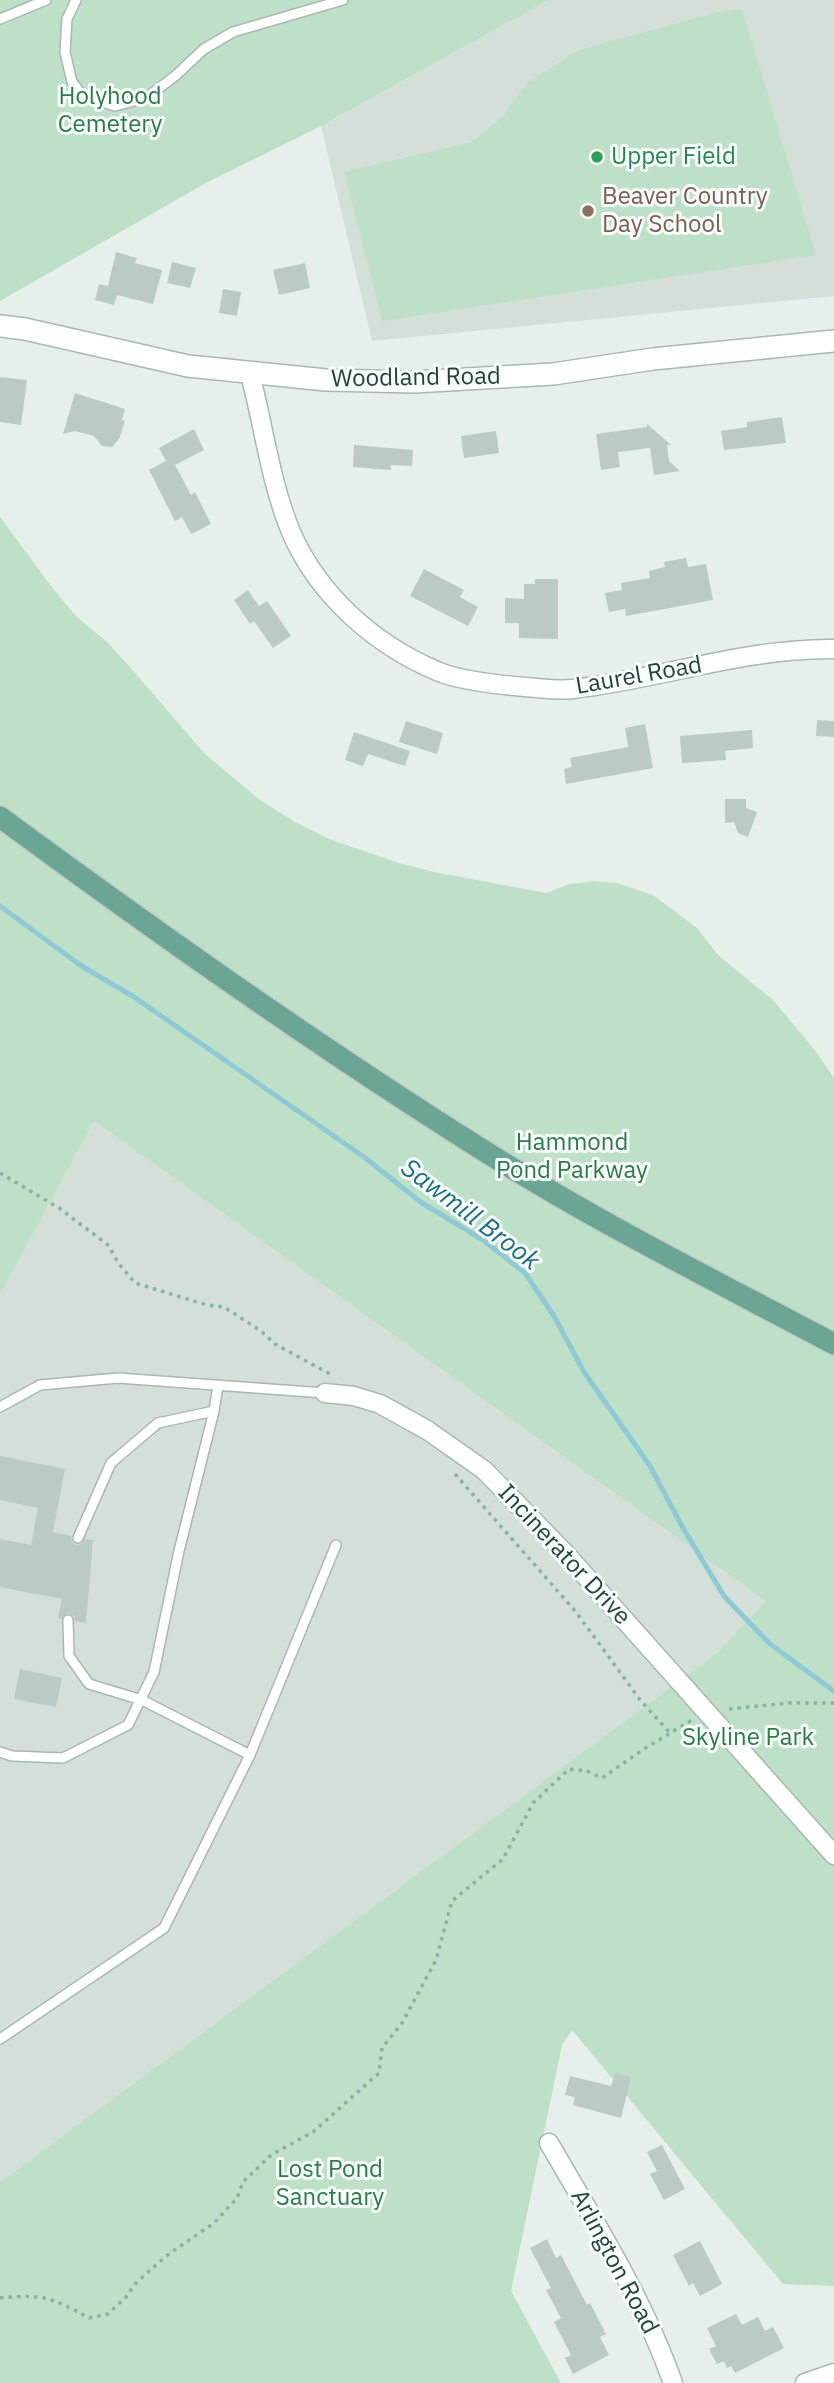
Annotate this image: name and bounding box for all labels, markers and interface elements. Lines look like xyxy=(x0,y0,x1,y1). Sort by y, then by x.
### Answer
park label: Holyhood Cemetery xyxy=(58,83,162,139)
place label: Upper Field xyxy=(611,143,736,171)
marker: Upper Field xyxy=(589,149,605,165)
place label: Beaver Country Day School xyxy=(602,183,768,239)
marker: Beaver Country Day School xyxy=(580,203,596,219)
street label: Woodland Road xyxy=(331,362,501,394)
street label: Laurel Road xyxy=(574,651,704,701)
park label: Hammond Pond Parkway xyxy=(496,1129,648,1185)
water label: Sawmill Brook xyxy=(394,1153,546,1277)
street label: Incinerator Drive xyxy=(492,1479,636,1631)
park label: Skyline Park xyxy=(682,1724,814,1752)
park label: Lost Pond Sanctuary xyxy=(276,2156,384,2212)
street label: Arlington Road xyxy=(564,2185,664,2339)

